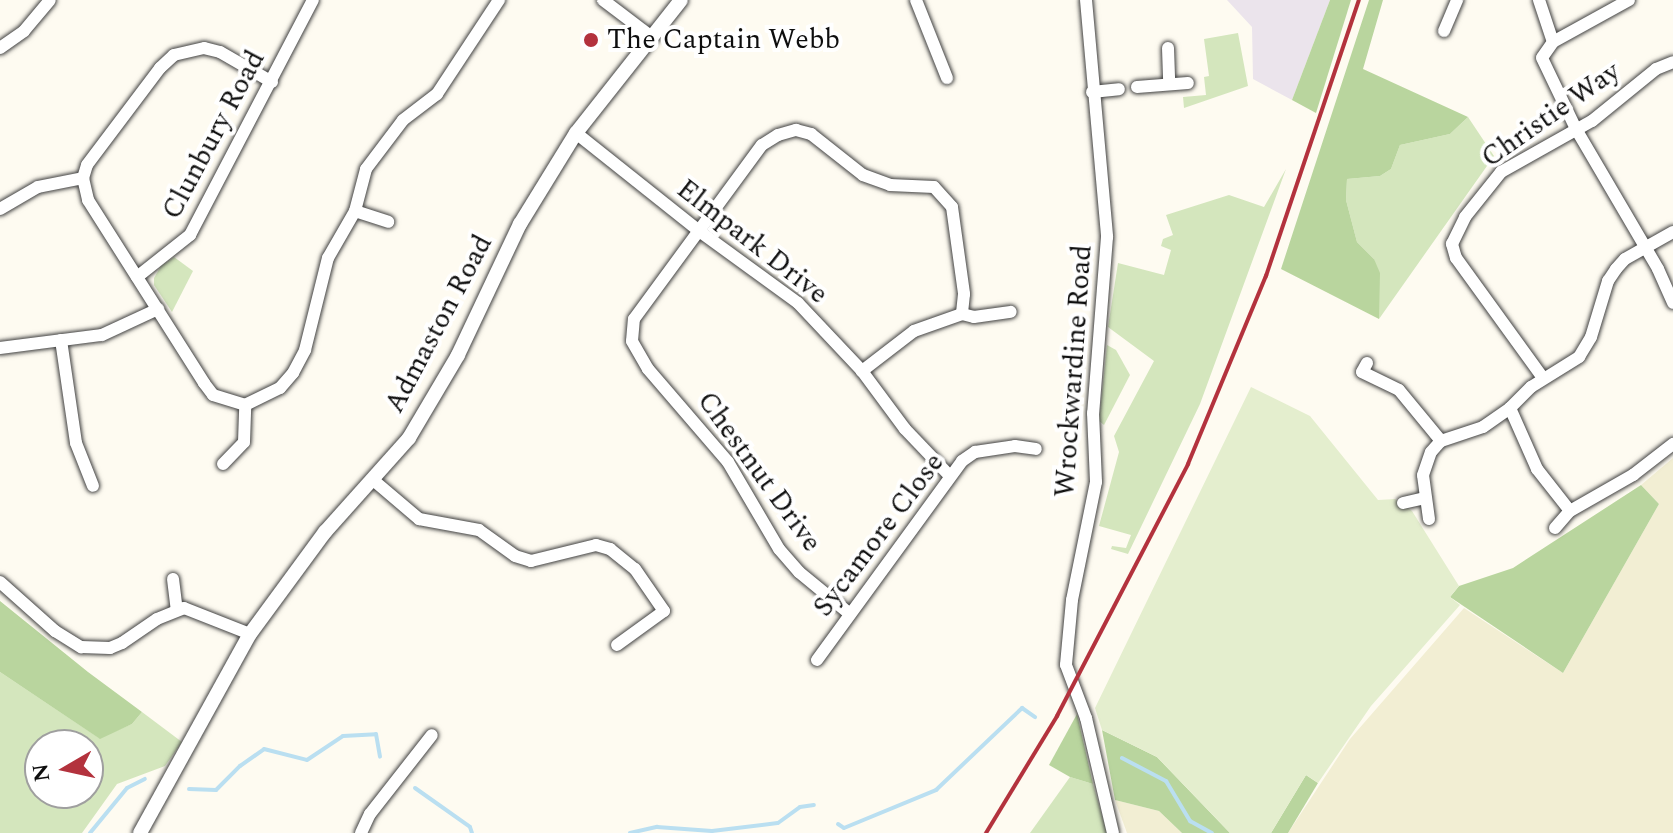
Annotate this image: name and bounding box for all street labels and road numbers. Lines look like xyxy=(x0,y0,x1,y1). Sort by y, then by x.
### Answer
street label: Clunbury Road xyxy=(155,45,273,225)
street label: Christie Way xyxy=(1475,55,1627,175)
street label: Elmpark Drive xyxy=(670,173,834,311)
street label: Admaston Road xyxy=(378,229,500,419)
street label: Wrockwardine Road xyxy=(1048,244,1100,498)
street label: Chestnut Drive xyxy=(690,385,828,559)
street label: Sycamore Close xyxy=(807,447,951,623)

